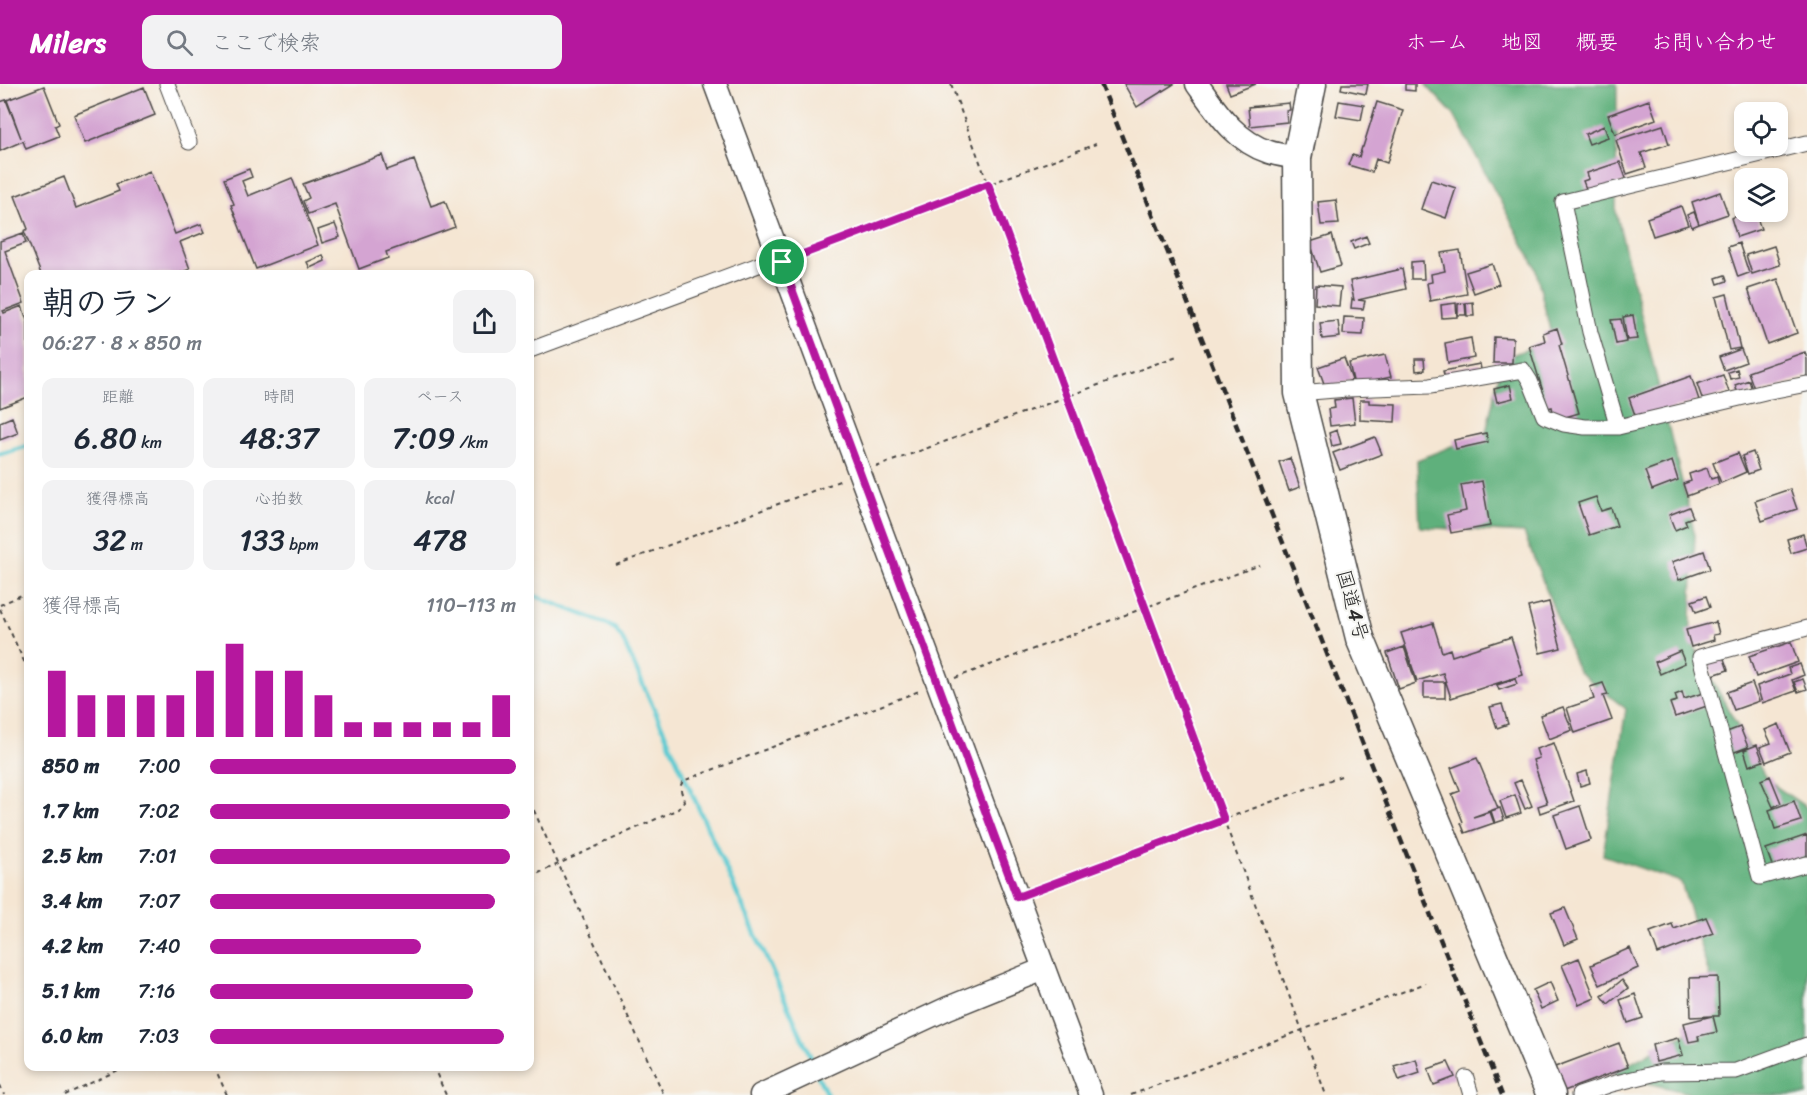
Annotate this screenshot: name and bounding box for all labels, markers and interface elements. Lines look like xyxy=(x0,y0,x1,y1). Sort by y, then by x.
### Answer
search box xyxy=(142,15,562,69)
text: Milers xyxy=(30,18,106,67)
text: ここで検索 xyxy=(211,23,321,62)
text: ホーム xyxy=(1406,23,1468,61)
text: 地図 xyxy=(1501,23,1543,61)
text: 概要 xyxy=(1576,23,1618,61)
text: お問い合わせ xyxy=(1651,23,1777,61)
icon: search xyxy=(163,26,196,59)
map controls xyxy=(1734,102,1788,222)
button: locate xyxy=(1734,102,1788,156)
button: layers xyxy=(1734,168,1788,222)
pin xyxy=(756,236,807,287)
icon: arrive xyxy=(765,245,798,278)
text: 朝のラン xyxy=(42,274,174,332)
button: share xyxy=(453,290,516,353)
text: 06:27 · 8 × 850 m xyxy=(42,326,202,361)
text: 距離 xyxy=(102,382,134,411)
text: 時間 xyxy=(263,382,295,411)
text: ペース xyxy=(416,382,464,411)
text: 6.80 xyxy=(74,411,137,465)
text: 48:37 xyxy=(239,411,319,465)
text: 7:09 xyxy=(392,411,455,465)
text: km xyxy=(137,428,162,457)
text: /km xyxy=(455,428,488,457)
text: 獲得標高 xyxy=(86,484,150,513)
text: 心拍数 xyxy=(255,484,303,513)
text: kcal xyxy=(425,484,455,513)
text: 32 xyxy=(93,513,127,567)
text: 133 xyxy=(239,513,285,567)
text: 478 xyxy=(413,513,467,567)
text: m xyxy=(127,530,143,559)
text: bpm xyxy=(285,530,319,559)
street label: 国道4号 xyxy=(1326,566,1379,645)
text: 獲得標高 xyxy=(42,588,122,623)
text: 110–113 m xyxy=(426,588,516,623)
text: 850 m xyxy=(42,749,99,784)
text: 7:00 xyxy=(138,749,181,784)
text: 1.7 km xyxy=(42,794,99,829)
text: 7:02 xyxy=(138,794,180,829)
text: 2.5 km xyxy=(42,839,103,874)
text: 7:01 xyxy=(138,839,177,874)
text: 3.4 km xyxy=(42,884,103,919)
text: 7:07 xyxy=(138,884,180,919)
text: 4.2 km xyxy=(42,929,103,964)
text: 7:40 xyxy=(138,929,181,964)
text: 5.1 km xyxy=(42,974,100,1009)
text: 7:16 xyxy=(138,974,175,1009)
text: 6.0 km xyxy=(42,1019,103,1054)
text: 7:03 xyxy=(138,1019,179,1054)

